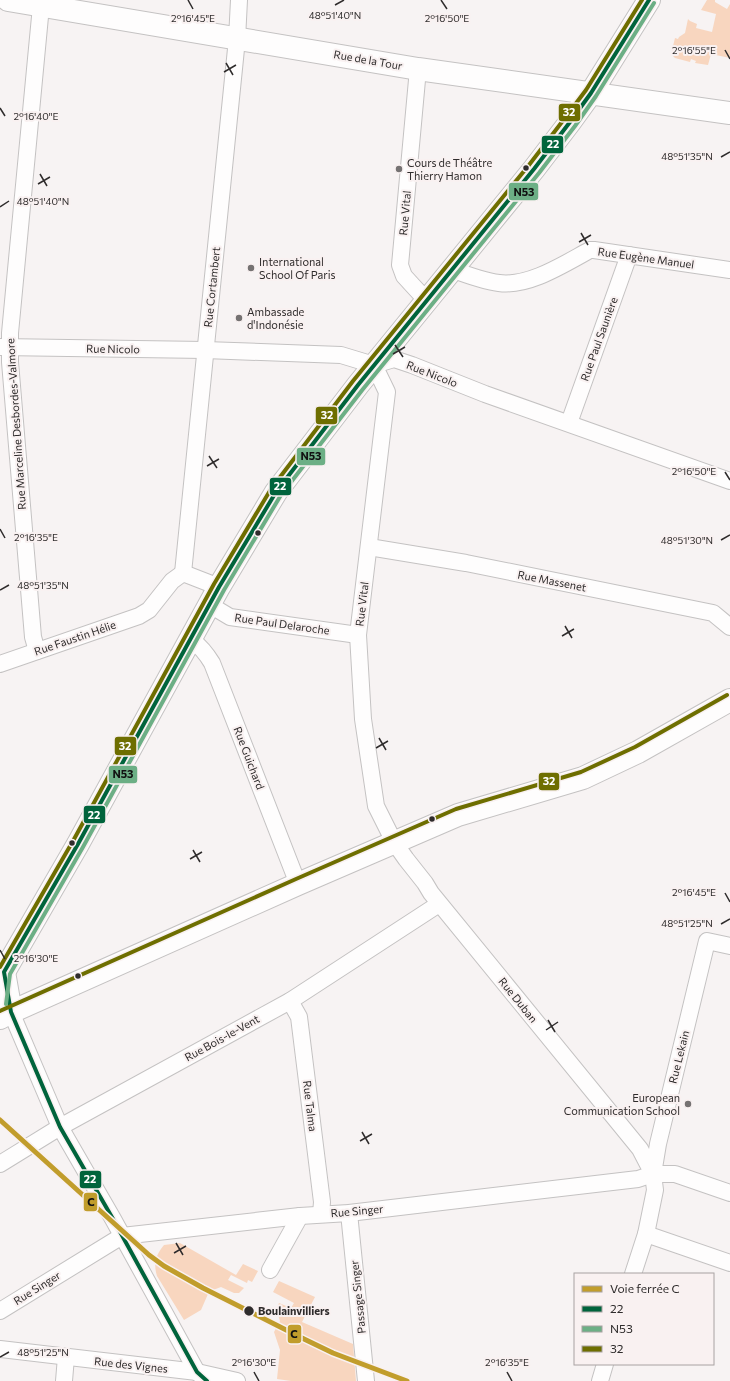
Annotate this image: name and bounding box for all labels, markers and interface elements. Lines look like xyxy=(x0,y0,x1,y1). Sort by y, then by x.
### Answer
text: 48°51'40"N xyxy=(309,9,361,21)
text: 2°16'45"E xyxy=(171,12,215,24)
text: 2°16'50"E xyxy=(425,12,469,24)
text: 2°16'55"E xyxy=(672,44,716,56)
street label: Rue de la Tour xyxy=(333,47,404,72)
line badge: 32 xyxy=(558,103,581,122)
text: 32 xyxy=(563,105,575,118)
text: 2°16'40"E xyxy=(14,110,58,122)
line badge: 22 xyxy=(541,135,564,154)
text: 22 xyxy=(547,137,559,150)
text: 48°51'35"N xyxy=(661,150,713,162)
place label: Cours de Théâtre Thierry Hamon xyxy=(407,156,492,182)
unlabelled marker xyxy=(521,163,531,173)
marker: Cours de Théâtre Thierry Hamon xyxy=(394,164,404,174)
line badge: N53 xyxy=(508,182,539,201)
text: N53 xyxy=(513,185,535,198)
street label: Rue Vital xyxy=(396,190,413,236)
text: 48°51'40"N xyxy=(17,195,69,207)
street label: Rue Eugène Manuel xyxy=(597,244,695,271)
street label: Rue Cortambert xyxy=(201,246,222,328)
place label: International School Of Paris xyxy=(259,255,336,281)
marker: International School Of Paris xyxy=(246,263,256,273)
street label: Rue Paul Saunière xyxy=(577,295,620,383)
place label: Ambassade d'Indonésie xyxy=(247,305,305,331)
marker: Ambassade d'Indonésie xyxy=(234,313,244,323)
street label: Rue Marceline Desbordes-Valmore xyxy=(3,338,28,510)
street label: Rue Nicolo xyxy=(86,342,140,355)
street label: Rue Nicolo xyxy=(405,358,460,389)
line badge: 32 xyxy=(315,406,338,425)
text: 32 xyxy=(321,408,333,421)
line badge: N53 xyxy=(296,447,326,466)
text: N53 xyxy=(300,449,322,462)
text: 2°16'50"E xyxy=(672,465,716,477)
line badge: 22 xyxy=(269,477,292,496)
text: 22 xyxy=(274,479,286,492)
unlabelled marker xyxy=(253,528,263,538)
text: 2°16'35"E xyxy=(14,531,58,543)
text: 48°51'30"N xyxy=(661,534,713,546)
street label: Rue Massenet xyxy=(517,567,588,594)
text: 48°51'35"N xyxy=(17,579,69,591)
street label: Rue Vital xyxy=(352,581,371,627)
street label: Rue Paul Delaroche xyxy=(234,610,331,637)
street label: Rue Faustin Hélie xyxy=(32,617,118,658)
street label: Rue Guichard xyxy=(231,724,267,791)
line badge: 32 xyxy=(114,736,137,756)
text: 32 xyxy=(119,739,131,752)
line badge: N53 xyxy=(108,765,138,784)
text: N53 xyxy=(112,767,134,780)
line badge: 32 xyxy=(538,772,560,791)
text: 32 xyxy=(543,774,555,787)
line badge: 22 xyxy=(83,805,106,824)
text: 22 xyxy=(88,808,100,821)
unlabelled marker xyxy=(427,814,437,824)
unlabelled marker xyxy=(67,838,77,848)
text: 2°16'45"E xyxy=(672,886,716,898)
text: 48°51'25"N xyxy=(661,917,713,929)
text: 2°16'30"E xyxy=(14,952,58,964)
unlabelled marker xyxy=(73,971,83,981)
street label: Rue Duban xyxy=(496,975,540,1025)
street label: Rue Bois-le-Vent xyxy=(182,1011,262,1064)
street label: Rue Lekain xyxy=(666,1029,691,1085)
street label: Rue Talma xyxy=(301,1080,320,1132)
place label: European Communication School xyxy=(564,1091,680,1117)
marker: European Communication School xyxy=(683,1099,693,1109)
line badge: 22 xyxy=(79,1170,102,1189)
text: 22 xyxy=(84,1172,96,1185)
line badge: C xyxy=(83,1192,98,1212)
text: C xyxy=(87,1195,95,1208)
street label: Rue Singer xyxy=(330,1202,385,1219)
street label: Passage Singer xyxy=(347,1259,368,1334)
street label: Rue Singer xyxy=(11,1268,63,1307)
legend xyxy=(574,1273,714,1365)
text: Voie ferrée C xyxy=(610,1281,680,1295)
text: 22 xyxy=(610,1301,624,1315)
marker: Boulainvilliers xyxy=(242,1304,256,1318)
place label: Boulainvilliers xyxy=(258,1304,330,1317)
text: N53 xyxy=(610,1321,633,1335)
line badge: C xyxy=(287,1324,302,1344)
text: C xyxy=(290,1327,298,1340)
text: 32 xyxy=(610,1341,624,1355)
text: 48°51'25"N xyxy=(17,1346,69,1358)
street label: Rue des Vignes xyxy=(94,1354,169,1375)
text: 2°16'30"E xyxy=(232,1356,276,1368)
text: 2°16'35"E xyxy=(485,1356,529,1368)

